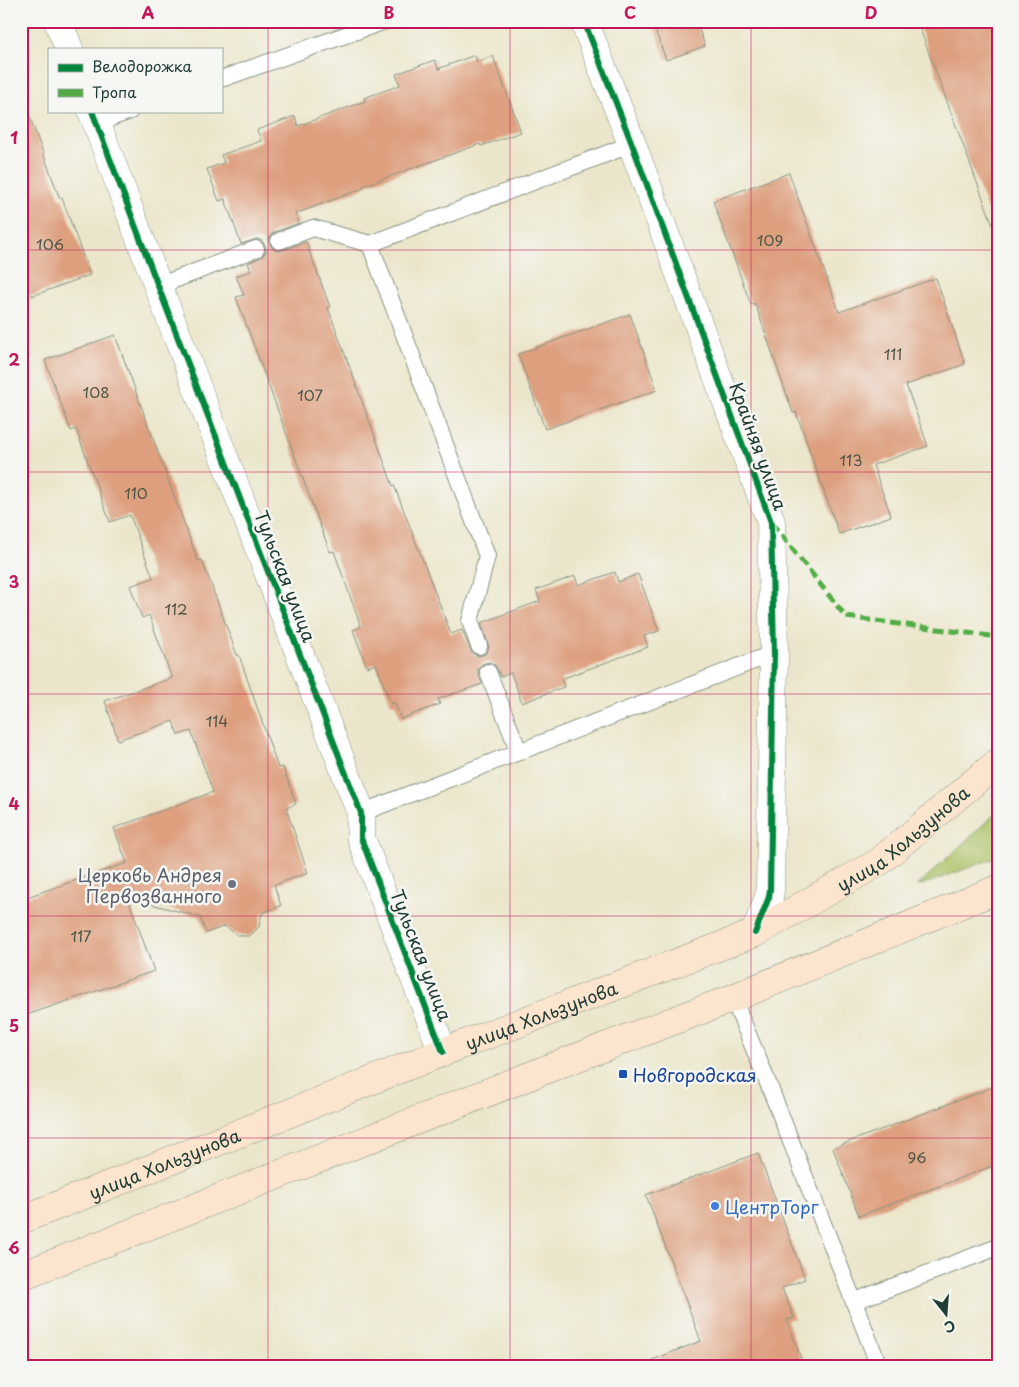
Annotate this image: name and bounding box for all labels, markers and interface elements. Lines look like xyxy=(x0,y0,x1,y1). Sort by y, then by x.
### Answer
text: A xyxy=(142,0,155,24)
text: B xyxy=(384,0,395,24)
text: C xyxy=(624,0,636,24)
text: D xyxy=(865,0,877,24)
legend xyxy=(48,48,222,112)
text: Велодорожка xyxy=(92,54,193,77)
text: Тропа xyxy=(92,80,137,103)
text: 1 xyxy=(10,125,18,149)
house number: 109 xyxy=(757,228,783,251)
house number: 106 xyxy=(36,232,64,255)
house number: 111 xyxy=(884,342,902,365)
text: 2 xyxy=(8,347,20,371)
street label: Крайняя улица xyxy=(723,378,795,514)
house number: 108 xyxy=(82,380,110,403)
house number: 107 xyxy=(297,383,323,406)
house number: 113 xyxy=(840,448,862,471)
house number: 110 xyxy=(124,481,148,504)
street label: Тульская улица xyxy=(249,506,324,646)
text: 3 xyxy=(9,569,19,593)
house number: 112 xyxy=(164,597,188,620)
house number: 114 xyxy=(206,709,228,732)
street label: улица Хользунова xyxy=(831,778,975,897)
text: 4 xyxy=(9,791,20,815)
place label: Церковь Андрея Первозванного xyxy=(78,861,222,909)
marker: Церковь Андрея Первозванного xyxy=(226,878,238,890)
street label: Тульская улица xyxy=(385,885,460,1025)
house number: 117 xyxy=(70,924,92,947)
street label: улица Хользунова xyxy=(461,973,622,1056)
text: 5 xyxy=(9,1013,19,1037)
place label: Новгородская xyxy=(633,1061,757,1088)
marker: Новгородская xyxy=(617,1068,629,1080)
street label: улица Хользунова xyxy=(84,1120,245,1205)
house number: 96 xyxy=(908,1145,927,1168)
place label: ЦентрТорг xyxy=(725,1193,820,1220)
marker: ЦентрТорг xyxy=(709,1200,721,1212)
text: 6 xyxy=(8,1235,20,1259)
north arrow xyxy=(922,1290,972,1340)
text: С xyxy=(942,1315,958,1338)

